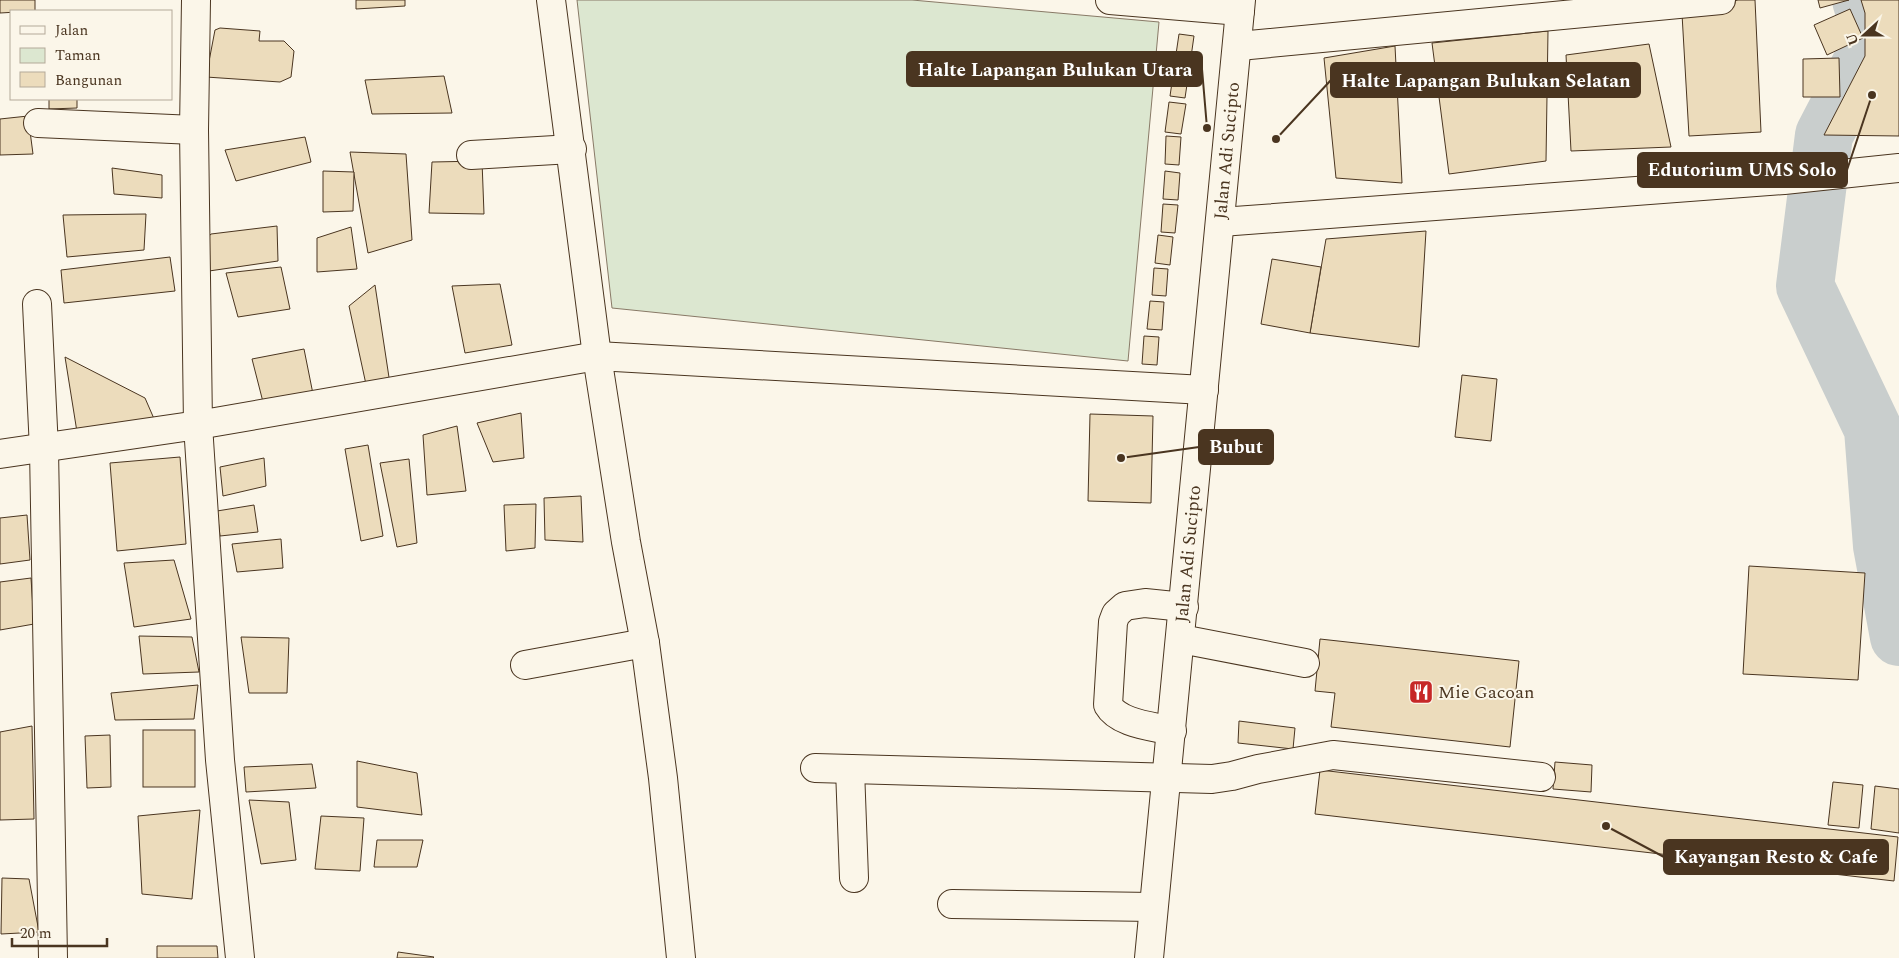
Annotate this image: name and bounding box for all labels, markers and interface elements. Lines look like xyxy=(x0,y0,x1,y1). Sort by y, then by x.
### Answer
legend xyxy=(10,10,172,100)
north arrow xyxy=(1839,10,1889,60)
text: Jalan xyxy=(55,19,88,42)
text: U xyxy=(1840,30,1864,49)
text: Taman xyxy=(55,44,101,67)
callout: Halte Lapangan Bulukan Utara xyxy=(907,52,1202,86)
text: Halte Lapangan Bulukan Utara xyxy=(918,56,1193,85)
callout: Halte Lapangan Bulukan Selatan xyxy=(1331,63,1640,97)
text: Halte Lapangan Bulukan Selatan xyxy=(1341,67,1631,96)
text: Bangunan xyxy=(55,69,122,92)
street label: Jalan Adi Sucipto xyxy=(1207,81,1247,221)
callout: Edutorium UMS Solo xyxy=(1638,153,1847,187)
text: Edutorium UMS Solo xyxy=(1648,156,1836,185)
callout: Bubut xyxy=(1199,430,1273,464)
text: Bubut xyxy=(1209,433,1263,462)
street label: Jalan Adi Sucipto xyxy=(1168,484,1208,624)
restaurant icon: Mie Gacoan xyxy=(1408,679,1434,705)
place label: Mie Gacoan xyxy=(1438,679,1534,706)
callout: Kayangan Resto & Cafe xyxy=(1664,840,1888,874)
text: Kayangan Resto & Cafe xyxy=(1674,843,1878,872)
scale bar xyxy=(12,916,108,948)
text: 20 m xyxy=(20,922,52,945)

